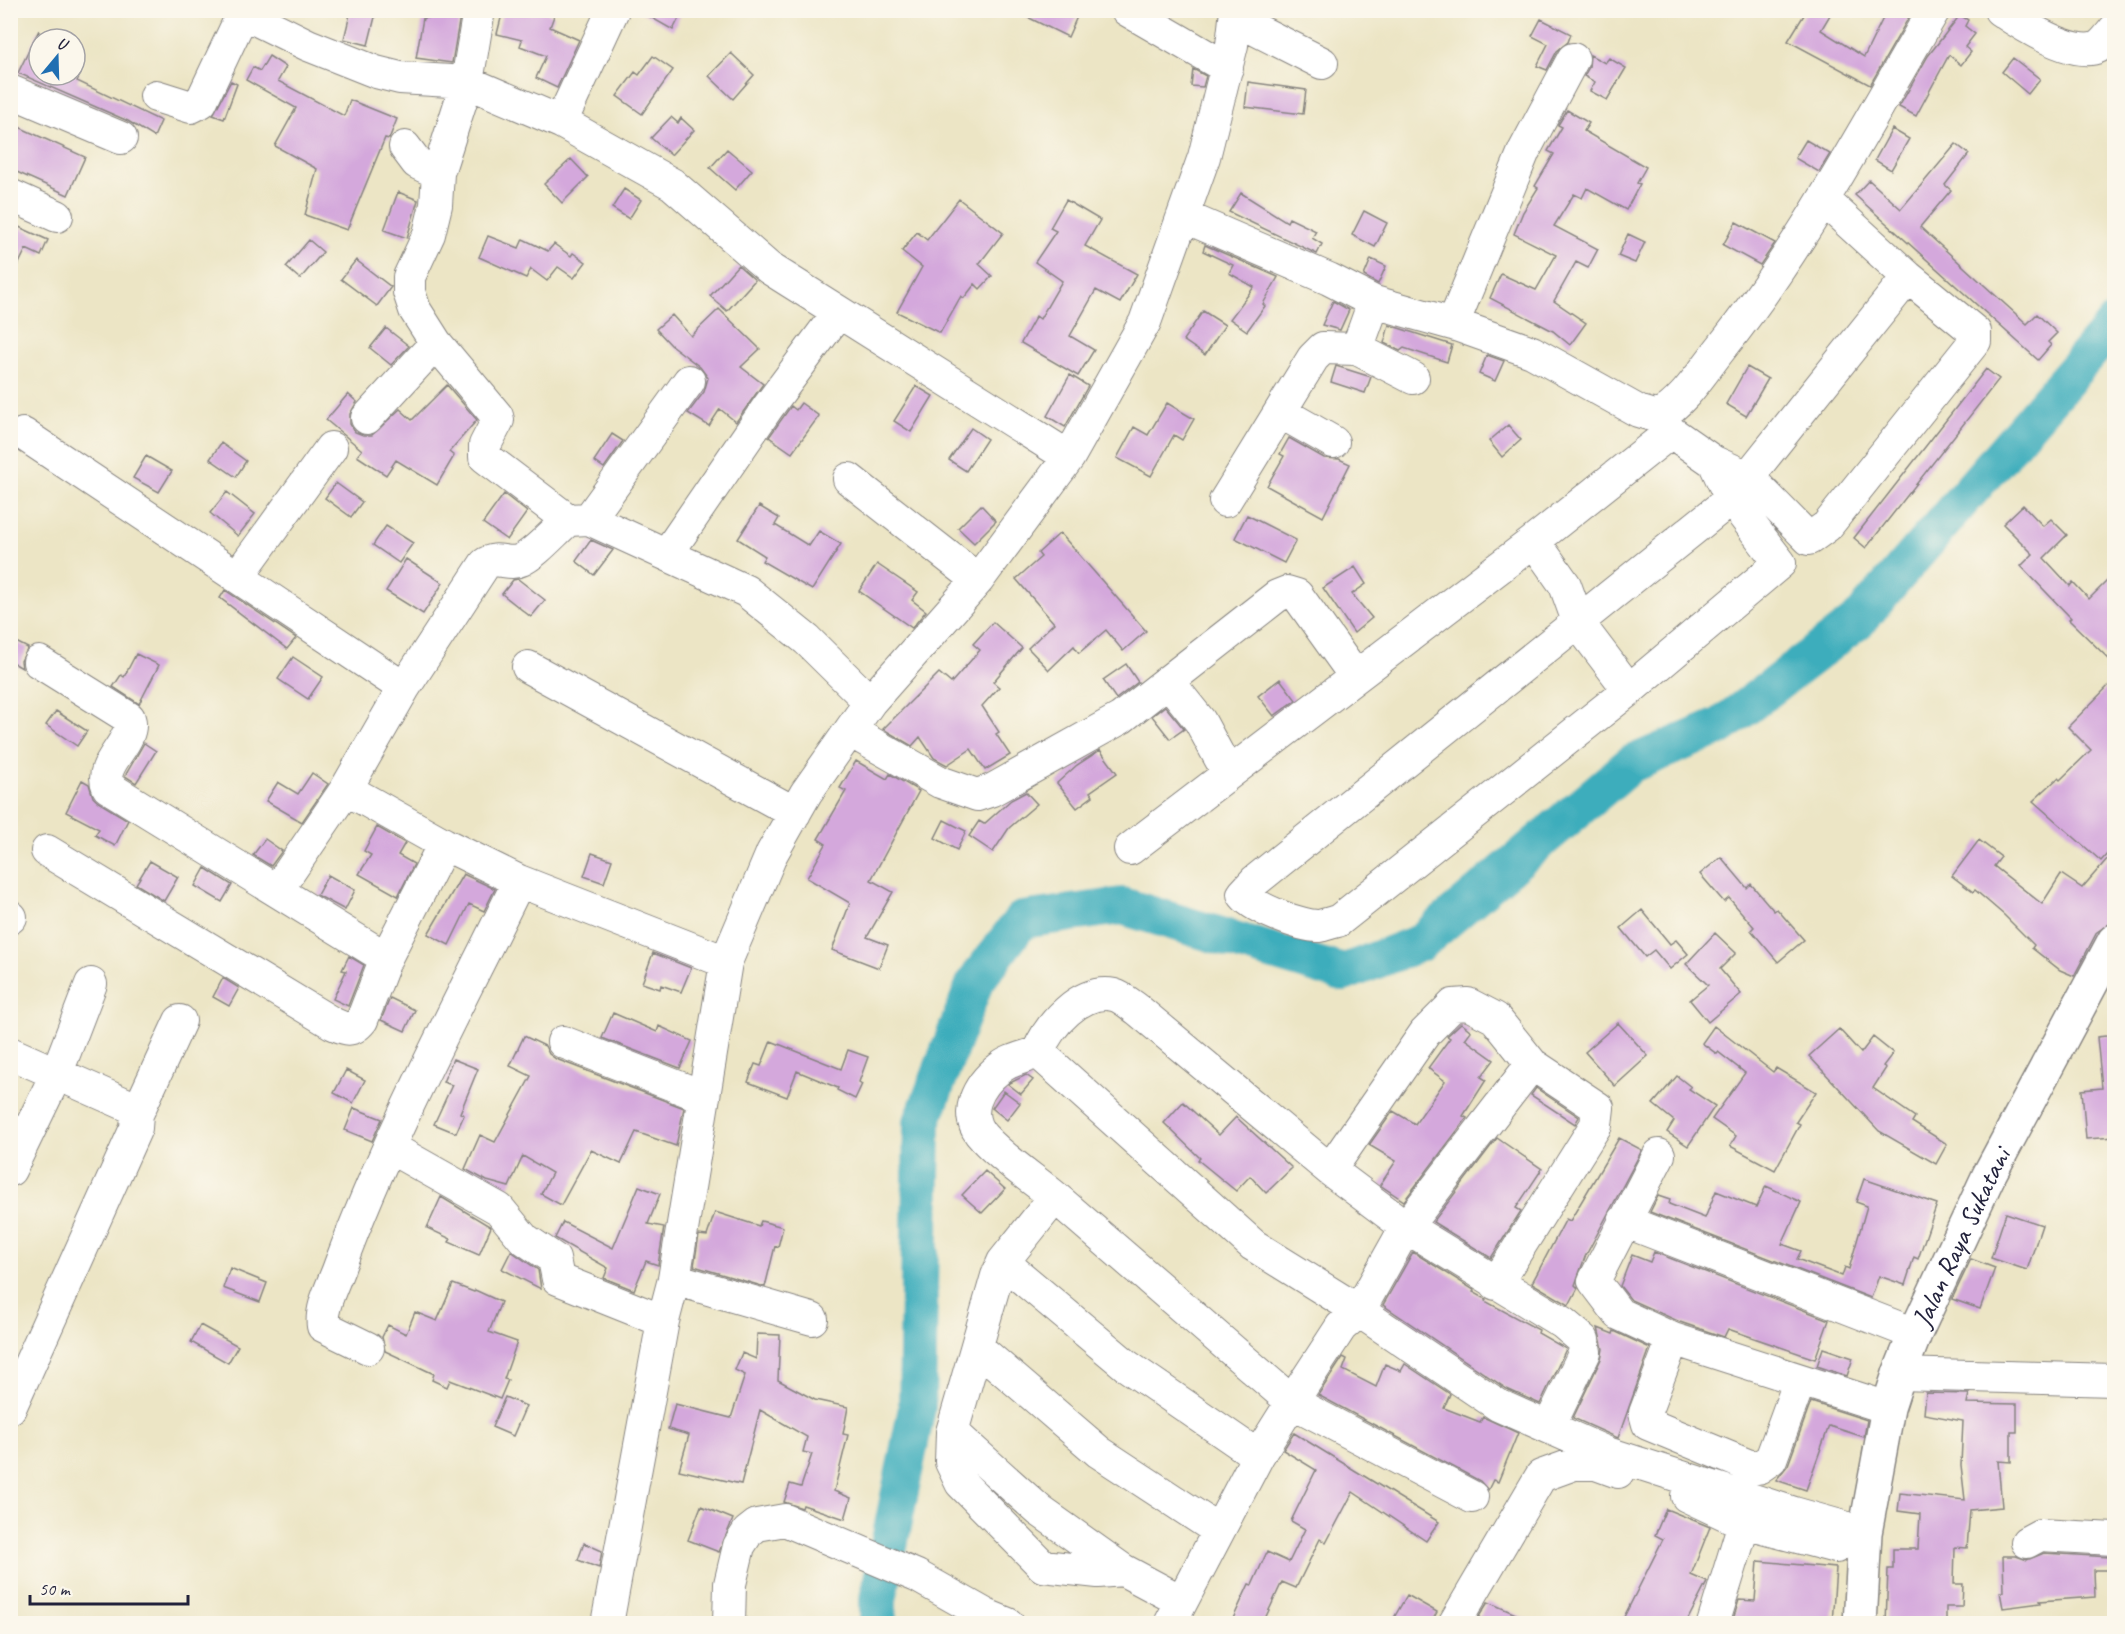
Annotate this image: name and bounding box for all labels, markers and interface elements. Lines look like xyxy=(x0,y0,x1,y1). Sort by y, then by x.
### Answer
north arrow xyxy=(27,27,87,87)
text: U xyxy=(55,33,72,56)
street label: Jalan Raya Sukatani xyxy=(1903,1139,2020,1334)
scale bar xyxy=(30,1568,188,1606)
text: 50 m xyxy=(39,1578,72,1600)

